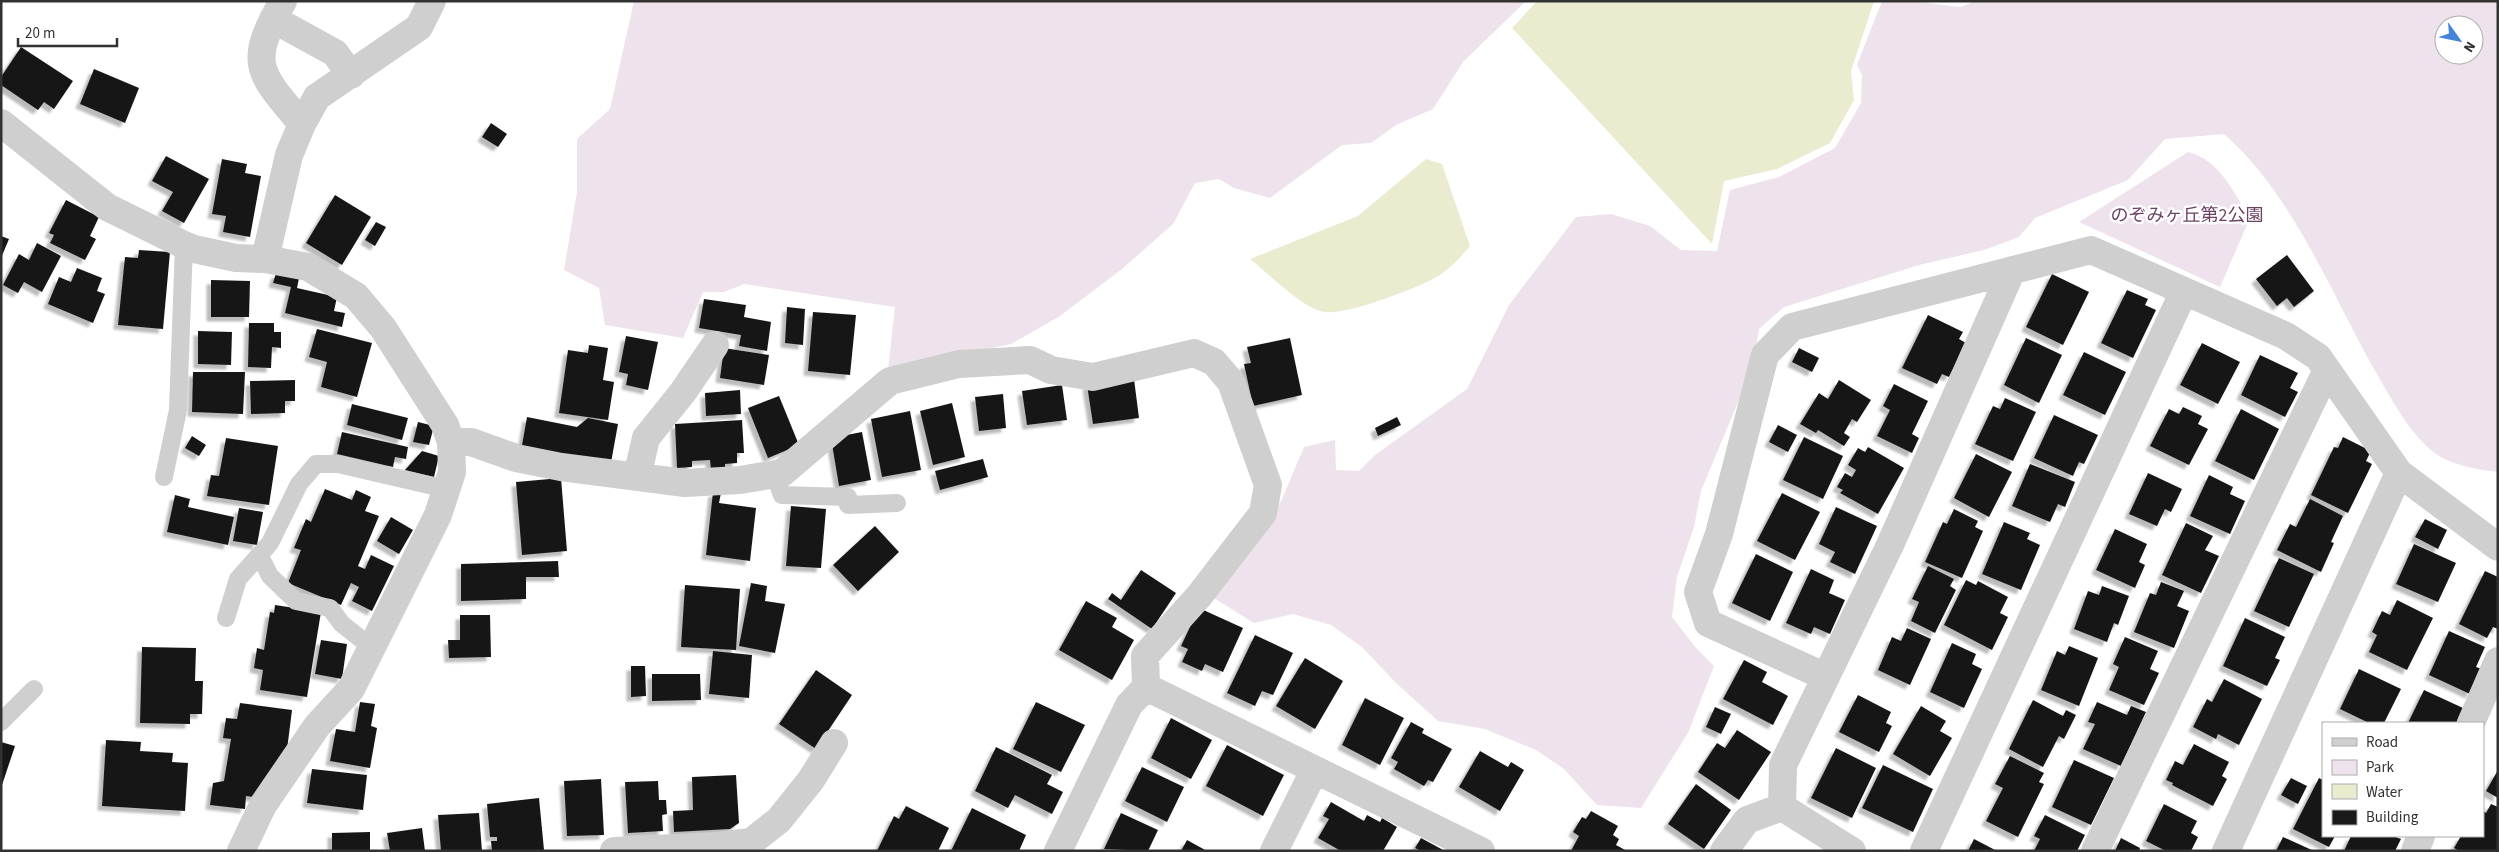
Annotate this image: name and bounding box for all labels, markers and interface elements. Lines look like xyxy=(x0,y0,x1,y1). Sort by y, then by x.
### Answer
scale bar xyxy=(18,15,116,47)
north arrow xyxy=(2434,15,2484,65)
text: 20 m xyxy=(25,23,55,44)
text: N xyxy=(2458,37,2480,56)
park label: のぞみヶ丘第2公園 xyxy=(2111,203,2263,228)
legend xyxy=(2322,722,2484,837)
text: Road xyxy=(2366,732,2398,753)
text: Park xyxy=(2366,757,2395,778)
text: Water xyxy=(2366,782,2403,803)
text: Building xyxy=(2366,807,2419,828)

